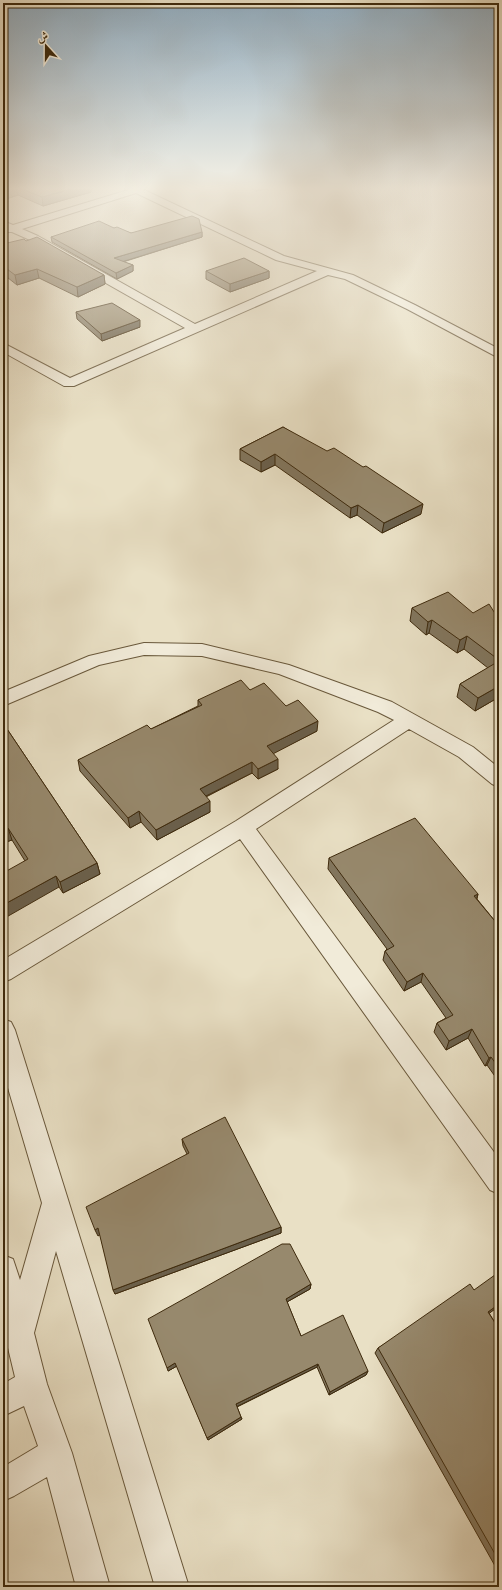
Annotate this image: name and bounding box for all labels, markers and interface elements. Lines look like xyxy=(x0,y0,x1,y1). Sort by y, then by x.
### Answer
north arrow xyxy=(26,26,66,66)
text: ش xyxy=(35,28,50,46)

